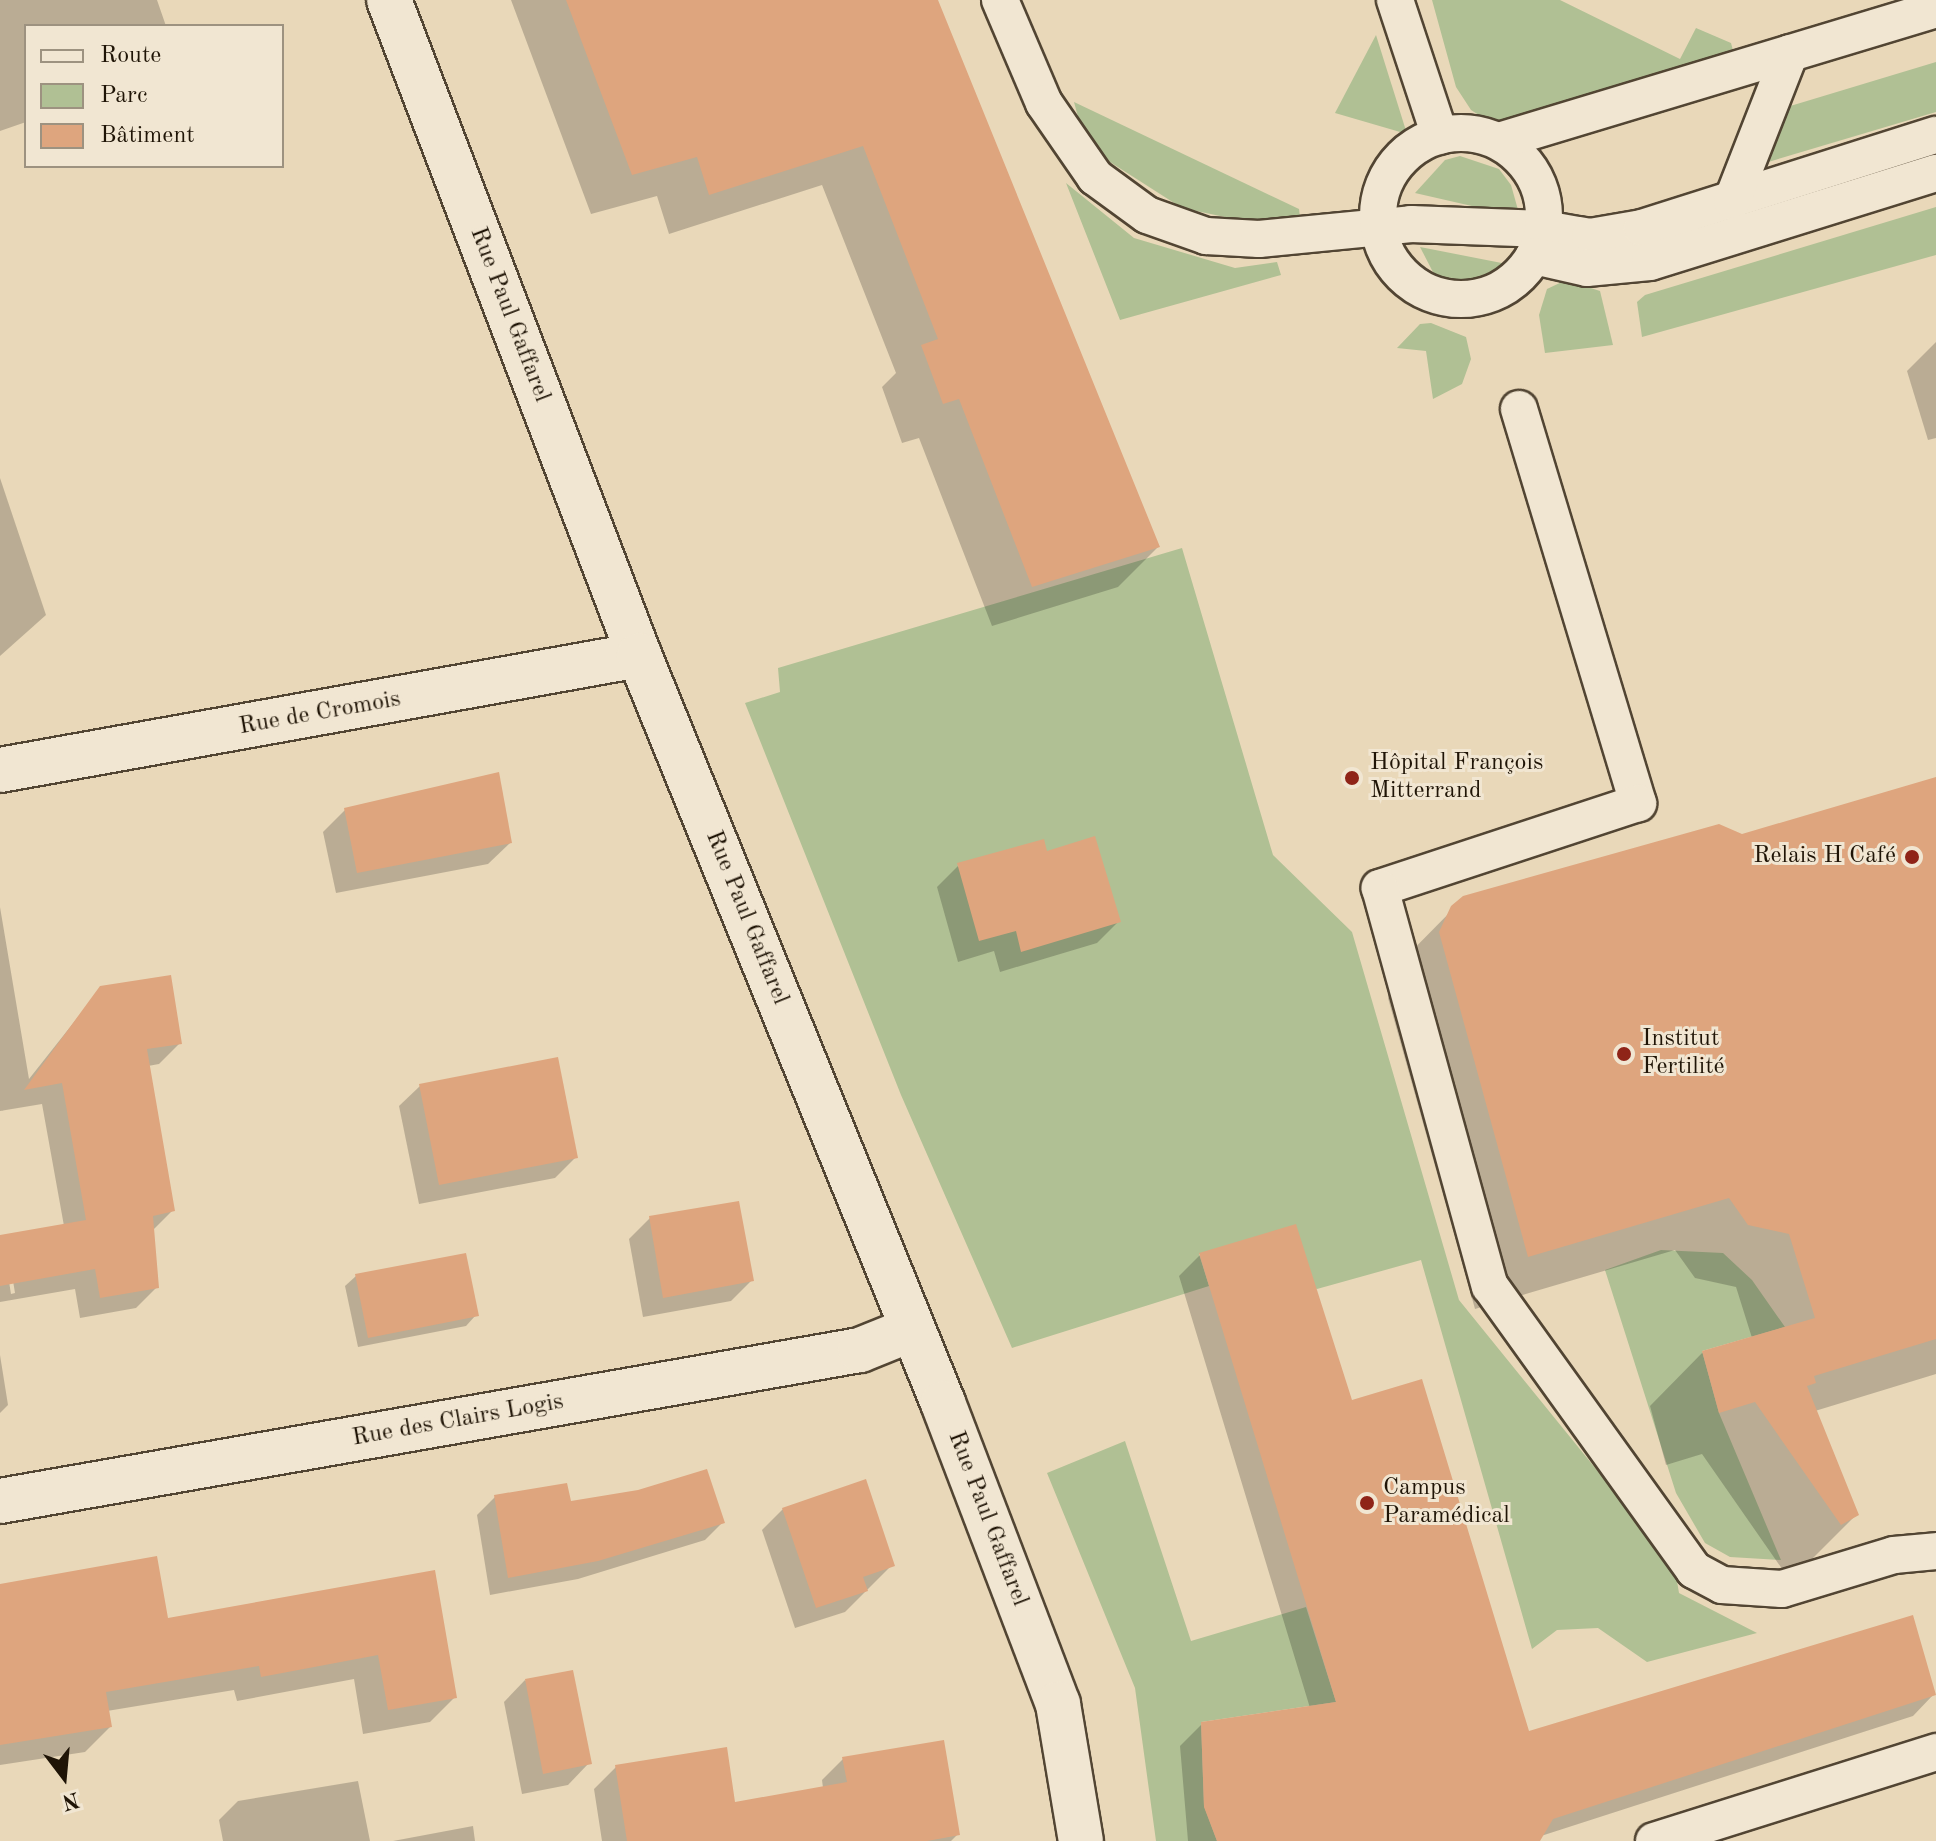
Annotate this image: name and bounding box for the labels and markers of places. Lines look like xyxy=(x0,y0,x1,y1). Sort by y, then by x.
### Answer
place label: Hôpital François Mitterrand xyxy=(1370,750,1543,806)
marker: Hôpital François Mitterrand xyxy=(1341,767,1363,789)
place label: Relais H Café xyxy=(1753,843,1896,871)
marker: Relais H Café xyxy=(1903,848,1921,866)
place label: Institut Fertilité xyxy=(1642,1026,1725,1082)
marker: Institut Fertilité xyxy=(1613,1043,1635,1065)
place label: Campus Paramédical xyxy=(1383,1475,1510,1531)
marker: Campus Paramédical xyxy=(1358,1494,1376,1512)

